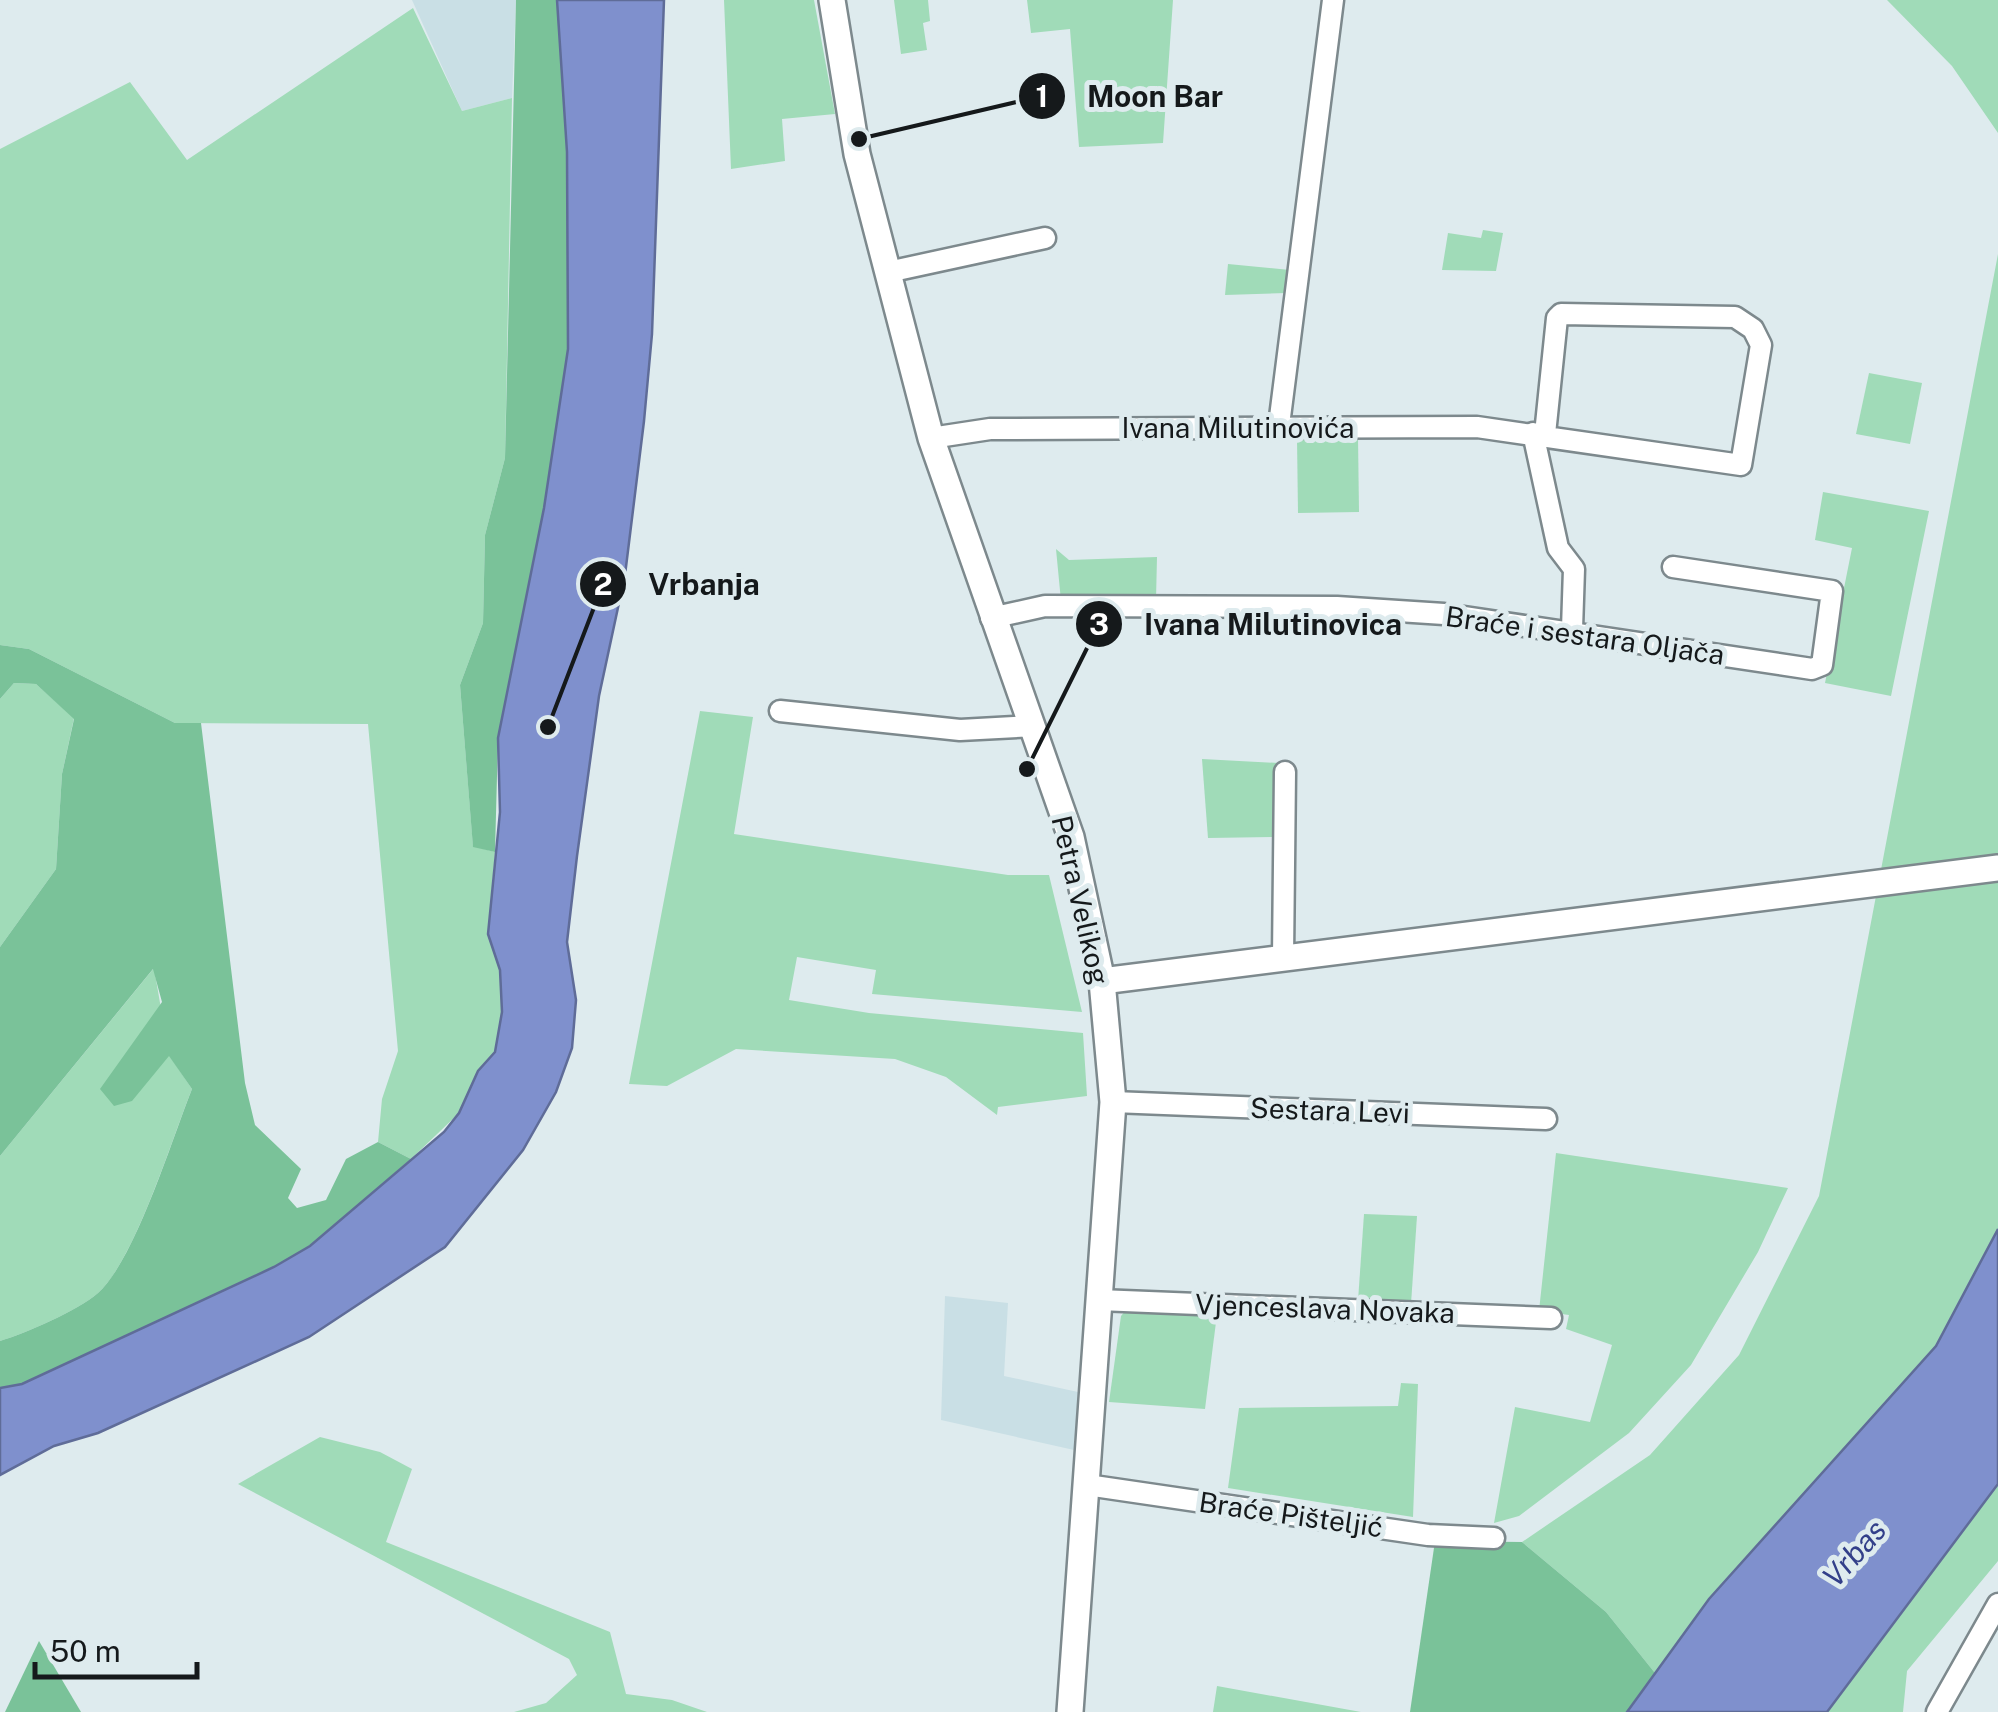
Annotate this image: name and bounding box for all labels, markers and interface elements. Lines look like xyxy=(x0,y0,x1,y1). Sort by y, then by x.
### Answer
callout: Moon Bar xyxy=(1017,66,1243,126)
text: 1 xyxy=(1036,78,1048,114)
text: Moon Bar xyxy=(1087,78,1223,114)
street label: Ivana Milutinovića xyxy=(1121,411,1355,444)
callout: Vrbanja xyxy=(578,554,780,614)
text: 2 xyxy=(593,566,613,602)
text: Vrbanja xyxy=(648,566,760,602)
callout: Ivana Milutinovica xyxy=(1074,594,1422,654)
street label: Braće i sestara Oljača xyxy=(1444,599,1726,671)
text: 3 xyxy=(1089,606,1109,642)
text: Ivana Milutinovica xyxy=(1144,606,1402,642)
street label: Petra Velikog xyxy=(1045,812,1117,988)
street label: Sestara Levi xyxy=(1250,1091,1410,1129)
street label: Vjenceslava Novaka xyxy=(1195,1287,1455,1329)
street label: Braće Pišteljić xyxy=(1197,1485,1385,1543)
water label: Vrbas xyxy=(1815,1512,1893,1594)
scale bar xyxy=(35,1617,198,1679)
text: 50 m xyxy=(50,1633,121,1669)

